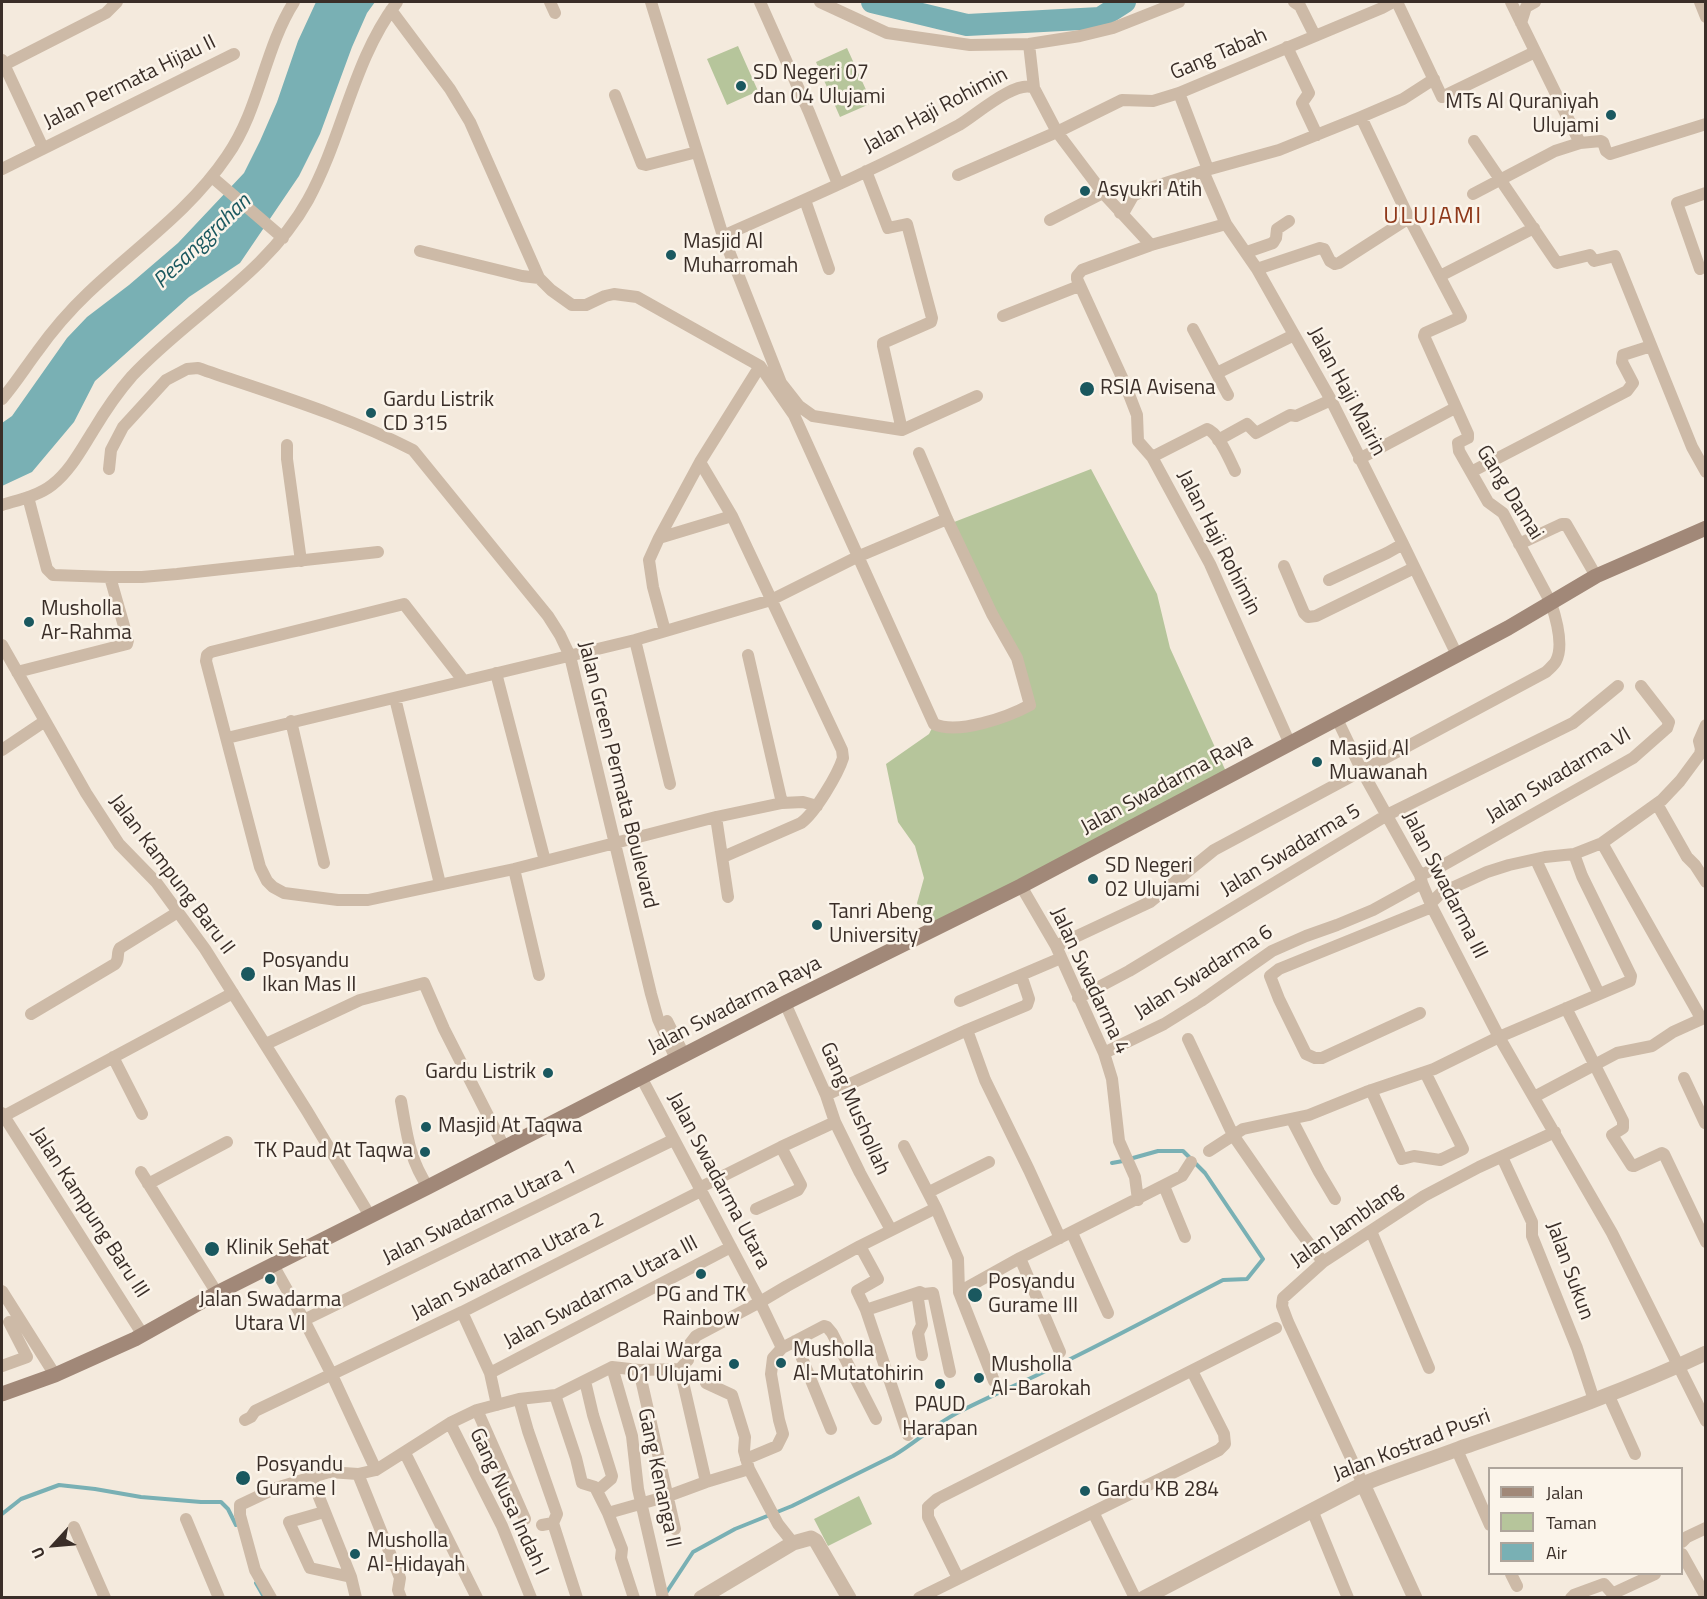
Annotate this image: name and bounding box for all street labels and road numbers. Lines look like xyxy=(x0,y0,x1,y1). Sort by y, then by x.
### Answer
street label: Gang Tabah xyxy=(1167,23,1271,87)
street label: Jalan Permata Hijau II xyxy=(40,30,220,136)
street label: Jalan Haji Rohimin xyxy=(860,62,1012,160)
street label: Jalan Haji Mairin xyxy=(1301,323,1391,461)
street label: Gang Damai xyxy=(1470,441,1548,545)
street label: Jalan Haji Rohimin xyxy=(1171,466,1265,620)
street label: Jalan Green Permata Boulevard xyxy=(572,639,662,911)
street label: Jalan Swadarma VI xyxy=(1482,723,1636,829)
street label: Jalan Swadarma Raya xyxy=(1077,729,1257,841)
street label: Jalan Kampung Baru II xyxy=(103,790,239,960)
street label: Jalan Swadarma 5 xyxy=(1216,799,1366,903)
street label: Jalan Swadarma III xyxy=(1396,807,1492,963)
street label: Jalan Swadarma 4 xyxy=(1044,904,1134,1058)
street label: Jalan Swadarma 6 xyxy=(1130,920,1278,1026)
street label: Jalan Swadarma Raya xyxy=(644,951,826,1061)
street label: Gang Mushollah xyxy=(813,1039,895,1179)
street label: Jalan Swadarma Utara xyxy=(661,1088,775,1274)
street label: Jalan Kampung Baru III xyxy=(24,1123,154,1303)
street label: Jalan Swadarma Utara 1 xyxy=(379,1155,581,1271)
street label: Jalan Jamblang xyxy=(1286,1178,1408,1274)
street label: Jalan Swadarma Utara 2 xyxy=(408,1208,608,1326)
street label: Jalan Sukun xyxy=(1540,1218,1598,1324)
street label: Jalan Swadarma Utara III xyxy=(500,1231,702,1355)
street label: Jalan Kostrad Pusri xyxy=(1330,1404,1494,1488)
street label: Gang Kenanga II xyxy=(631,1406,685,1550)
street label: Gang Nusa Indah I xyxy=(463,1424,553,1580)

